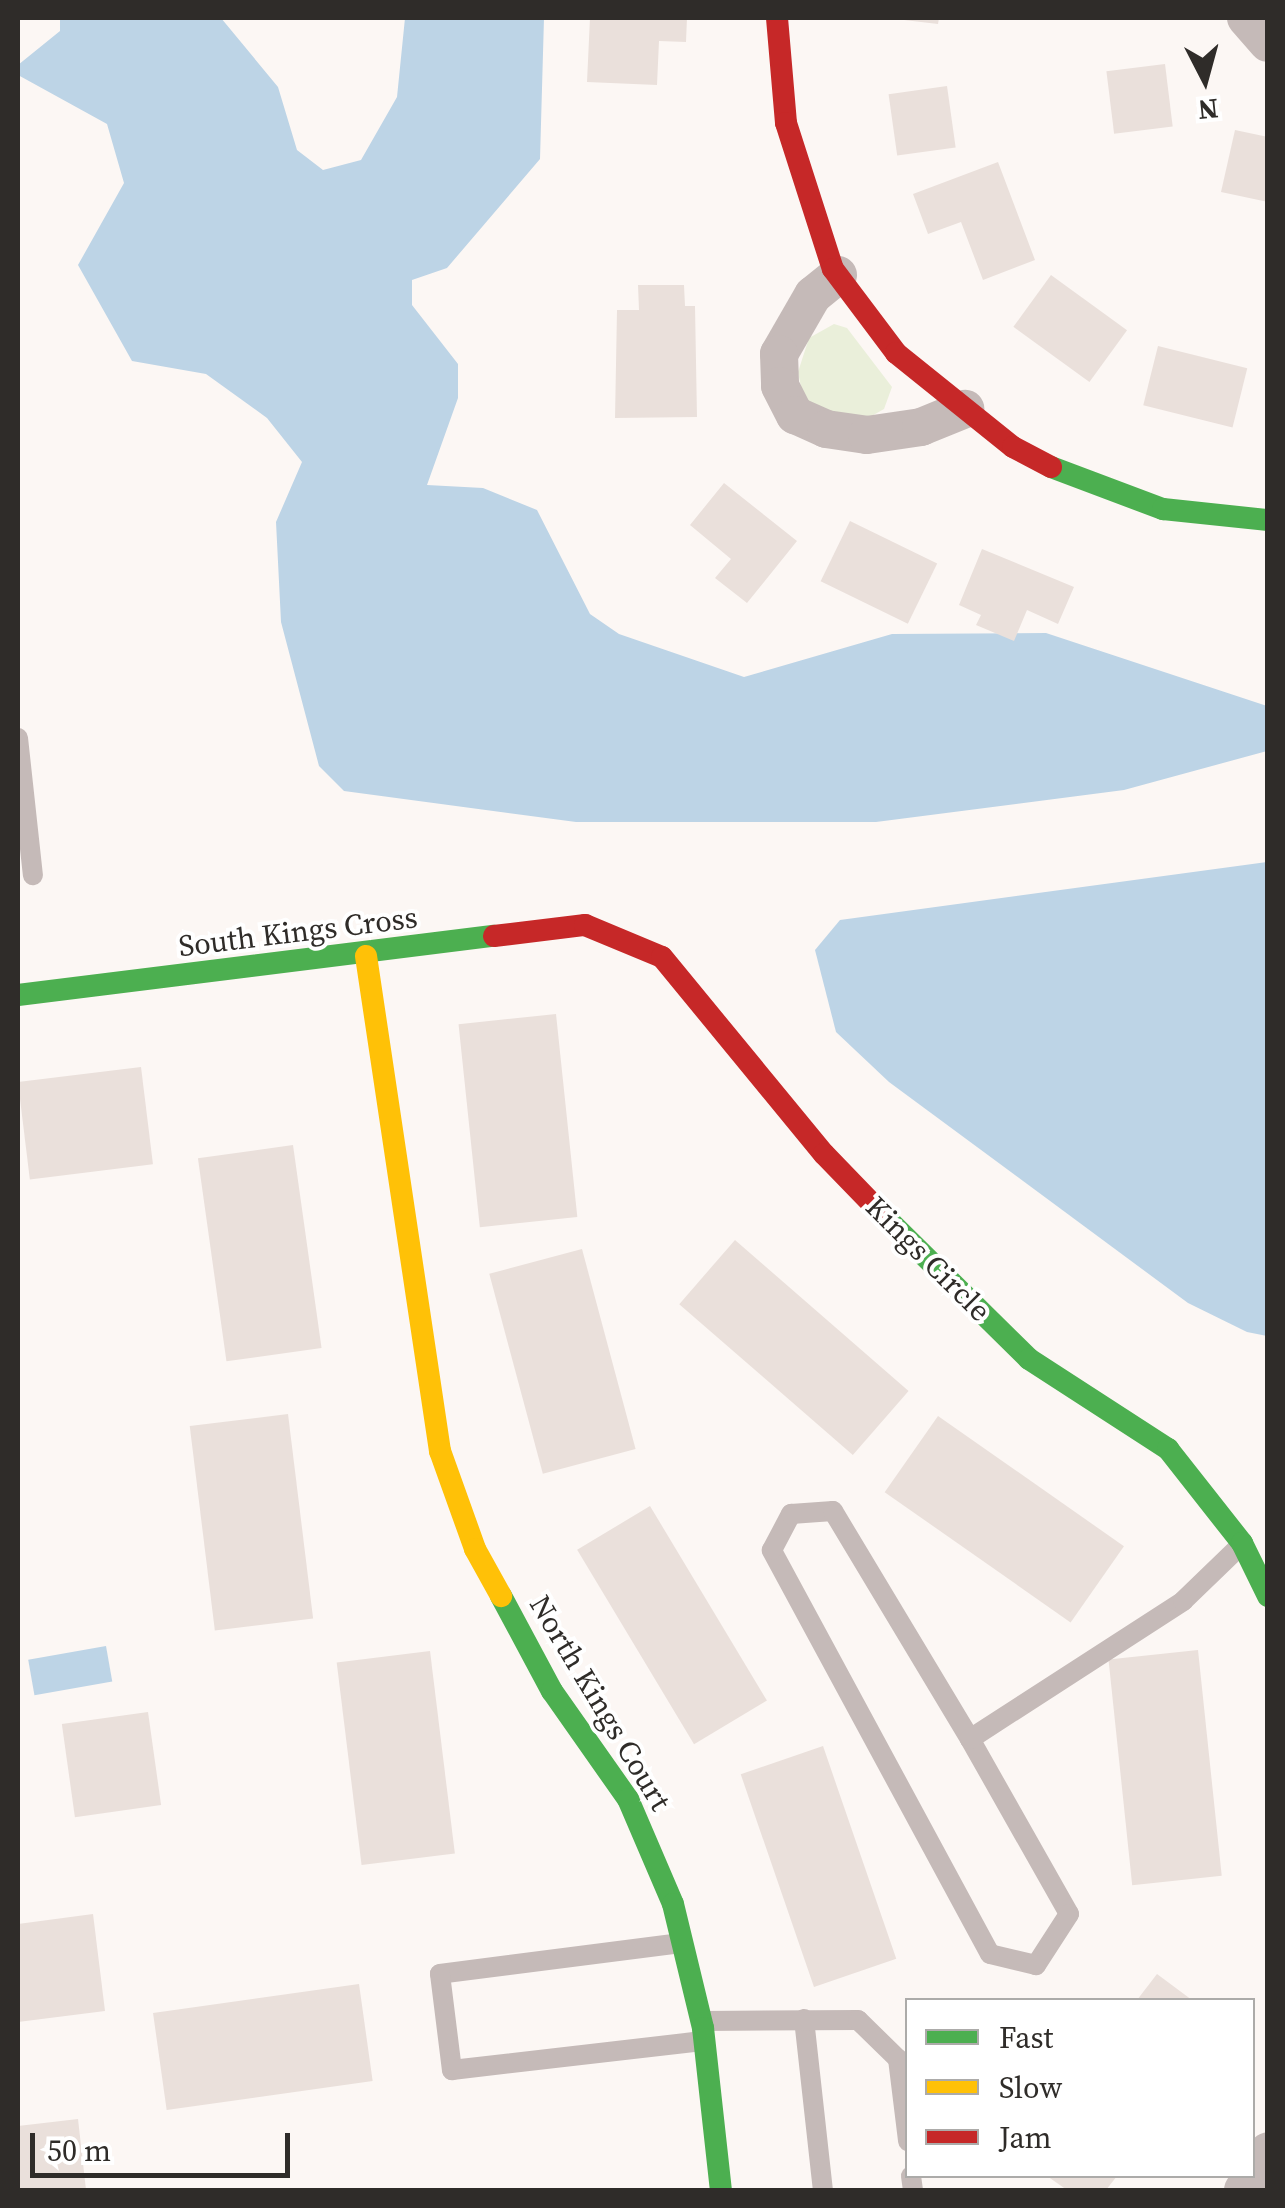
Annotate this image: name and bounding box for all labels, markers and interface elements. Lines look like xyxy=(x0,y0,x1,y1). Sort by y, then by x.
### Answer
north arrow xyxy=(1155,30,1255,130)
text: N xyxy=(1196,90,1220,130)
street label: South Kings Cross xyxy=(177,899,419,965)
street label: Kings Circle xyxy=(858,1189,998,1329)
street label: North Kings Court xyxy=(522,1589,678,1817)
legend xyxy=(905,1998,1255,2178)
text: Fast xyxy=(999,2017,1053,2058)
text: Slow xyxy=(999,2067,1062,2108)
scale bar xyxy=(35,2113,295,2175)
text: Jam xyxy=(999,2117,1052,2158)
text: 50 m xyxy=(47,2130,111,2171)

